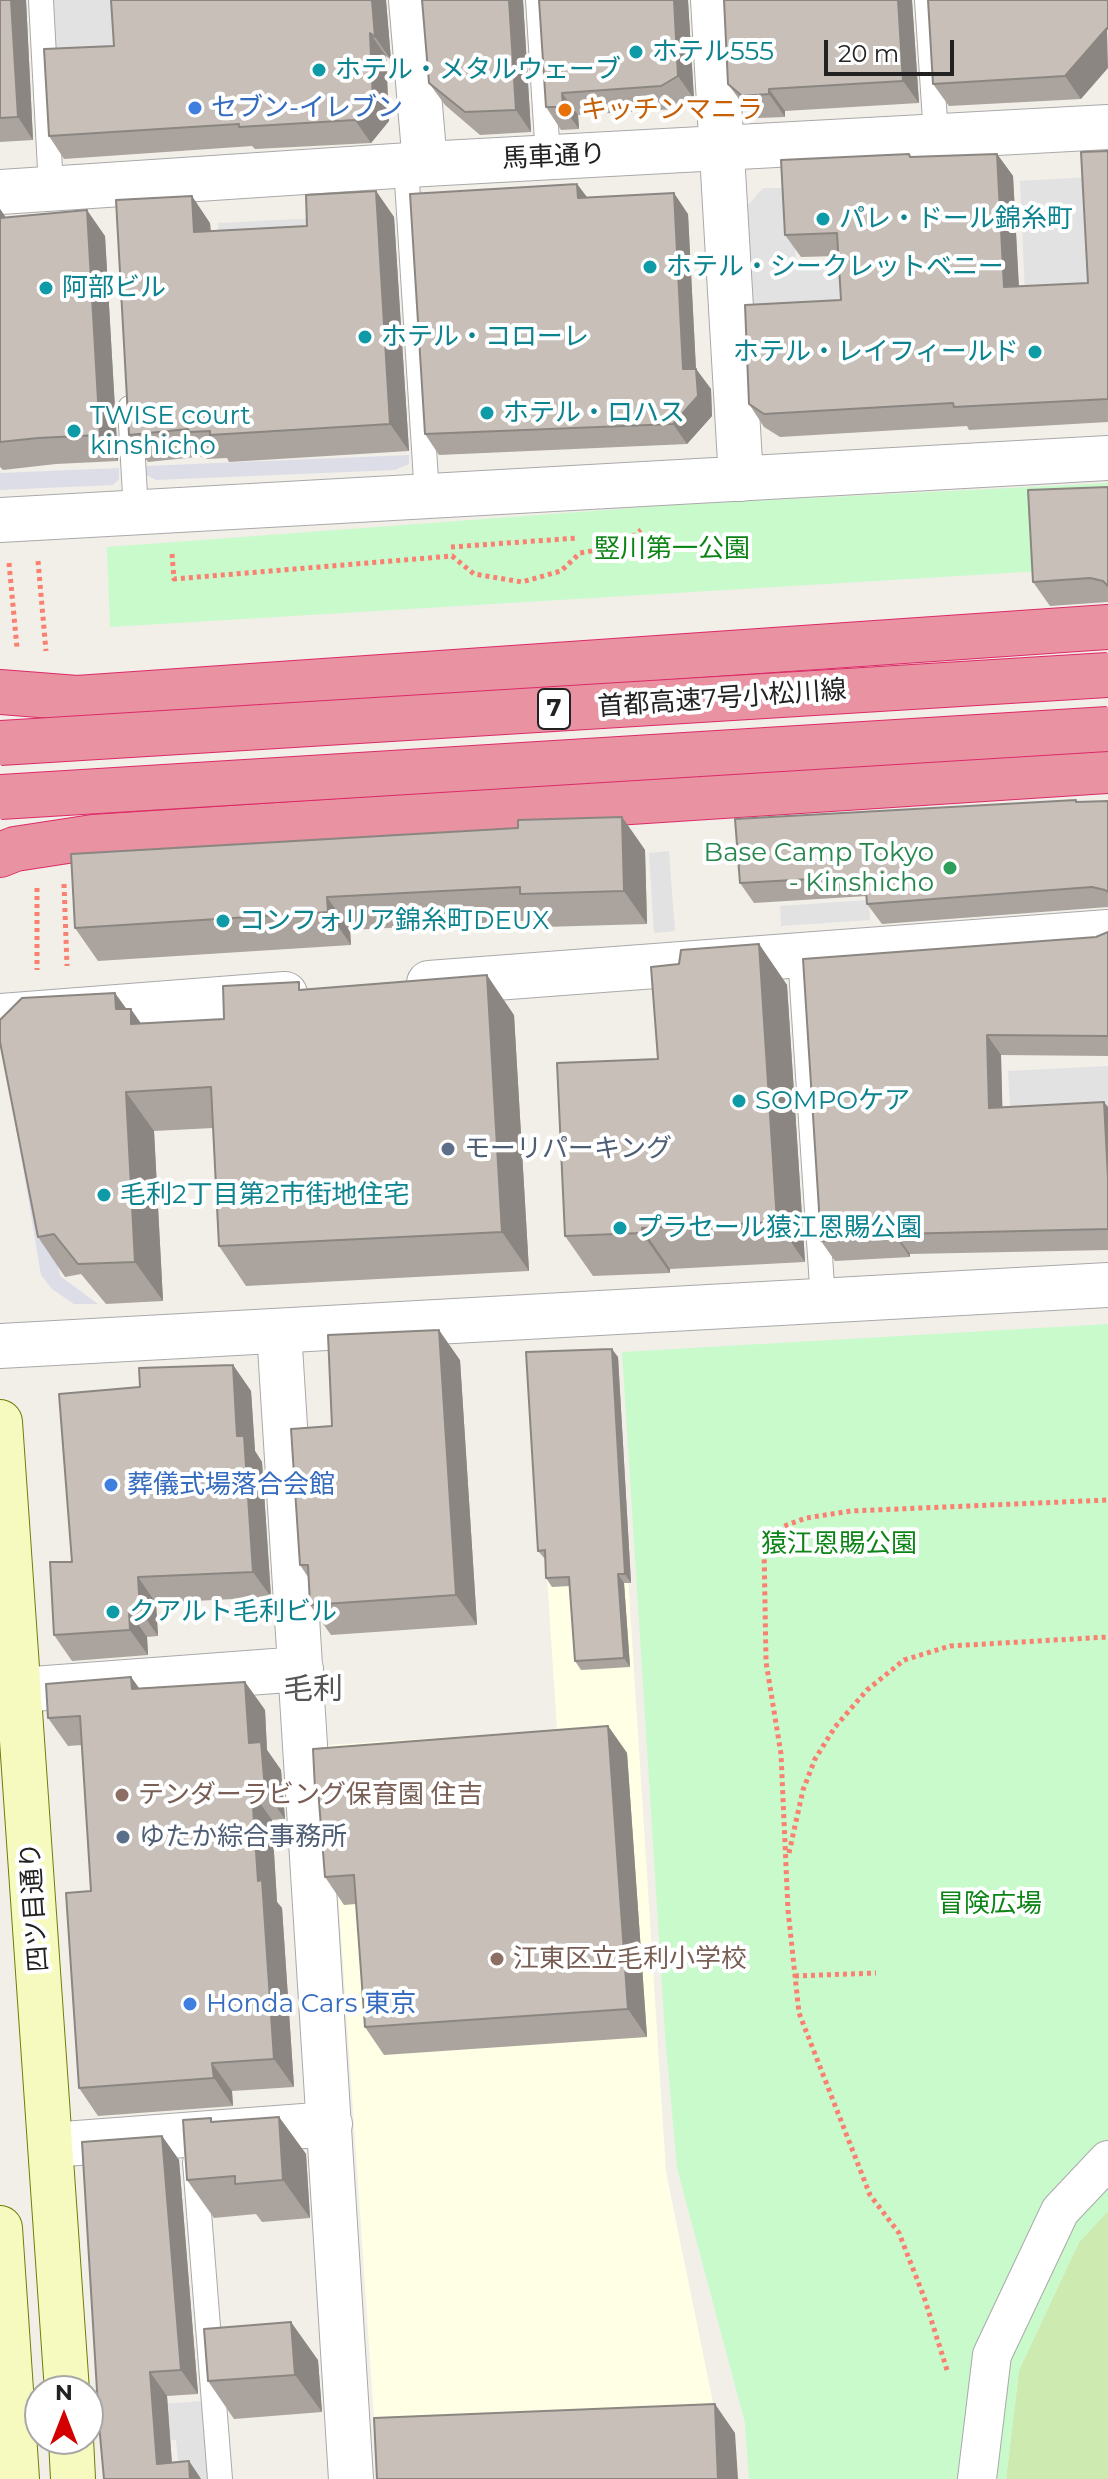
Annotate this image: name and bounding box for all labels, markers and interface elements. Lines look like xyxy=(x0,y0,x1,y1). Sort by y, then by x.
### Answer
scale bar xyxy=(828,24,958,74)
place label: ホテル555 xyxy=(652,36,774,68)
text: 20 m xyxy=(838,39,899,68)
marker: ホテル555 xyxy=(627,43,645,61)
place label: ホテル・メタルウェーブ xyxy=(335,54,621,86)
marker: ホテル・メタルウェーブ xyxy=(310,61,328,79)
place label: セブン-イレブン xyxy=(211,92,403,124)
place label: キッチンマニラ xyxy=(581,94,763,126)
marker: セブン-イレブン xyxy=(186,99,204,117)
marker: キッチンマニラ xyxy=(556,101,574,119)
street label: 馬車通り xyxy=(501,139,607,175)
place label: パレ・ドール錦糸町 xyxy=(839,203,1073,235)
marker: パレ・ドール錦糸町 xyxy=(814,210,832,228)
place label: ホテル・シークレットベニー xyxy=(666,251,1004,283)
marker: ホテル・シークレットベニー xyxy=(641,258,659,276)
place label: 阿部ビル xyxy=(62,272,166,304)
marker: 阿部ビル xyxy=(37,279,55,297)
place label: ホテル・コローレ xyxy=(381,321,589,353)
marker: ホテル・コローレ xyxy=(356,328,374,346)
place label: ホテル・レイフィールド xyxy=(733,336,1019,368)
marker: ホテル・レイフィールド xyxy=(1026,343,1044,361)
place label: ホテル・ロハス xyxy=(503,397,685,429)
place label: TWISE court kinshicho xyxy=(90,400,251,462)
marker: ホテル・ロハス xyxy=(478,404,496,422)
marker: TWISE court kinshicho xyxy=(65,422,83,440)
park label: 竪川第一公園 xyxy=(594,533,750,565)
street label: 首都高速7号小松川線 xyxy=(597,675,847,723)
road number: 7 xyxy=(538,689,570,729)
place label: Base Camp Tokyo - Kinshicho xyxy=(704,837,934,898)
marker: Base Camp Tokyo - Kinshicho xyxy=(941,859,959,877)
place label: コンフォリア錦糸町DEUX xyxy=(239,905,549,937)
marker: コンフォリア錦糸町DEUX xyxy=(214,912,232,930)
place label: SOMPOケア xyxy=(755,1085,910,1117)
marker: SOMPOケア xyxy=(730,1092,748,1110)
place label: モーリパーキング xyxy=(464,1133,672,1165)
marker: モーリパーキング xyxy=(439,1140,457,1158)
place label: 毛利2丁目第2市街地住宅 xyxy=(120,1179,410,1211)
marker: 毛利2丁目第2市街地住宅 xyxy=(95,1186,113,1204)
place label: プラセール猿江恩賜公園 xyxy=(636,1212,922,1244)
marker: プラセール猿江恩賜公園 xyxy=(611,1219,629,1237)
place label: 葬儀式場落合会館 xyxy=(127,1469,335,1501)
marker: 葬儀式場落合会館 xyxy=(102,1476,120,1494)
park label: 猿江恩賜公園 xyxy=(761,1528,917,1560)
place label: クアルト毛利ビル xyxy=(129,1596,337,1628)
marker: クアルト毛利ビル xyxy=(104,1603,122,1621)
district label: 毛利 xyxy=(283,1672,343,1708)
place label: テンダーラビング保育園 住吉 xyxy=(138,1779,483,1811)
marker: テンダーラビング保育園 住吉 xyxy=(113,1786,131,1804)
place label: ゆたか綜合事務所 xyxy=(139,1821,347,1853)
marker: ゆたか綜合事務所 xyxy=(114,1828,132,1846)
street label: 四ツ目通り xyxy=(15,1841,55,1973)
park label: 冒険広場 xyxy=(938,1888,1042,1920)
place label: 江東区立毛利小学校 xyxy=(513,1943,747,1975)
marker: 江東区立毛利小学校 xyxy=(488,1950,506,1968)
place label: Honda Cars 東京 xyxy=(206,1988,416,2020)
marker: Honda Cars 東京 xyxy=(181,1995,199,2013)
north arrow xyxy=(24,2375,104,2455)
text: N xyxy=(55,2379,73,2406)

